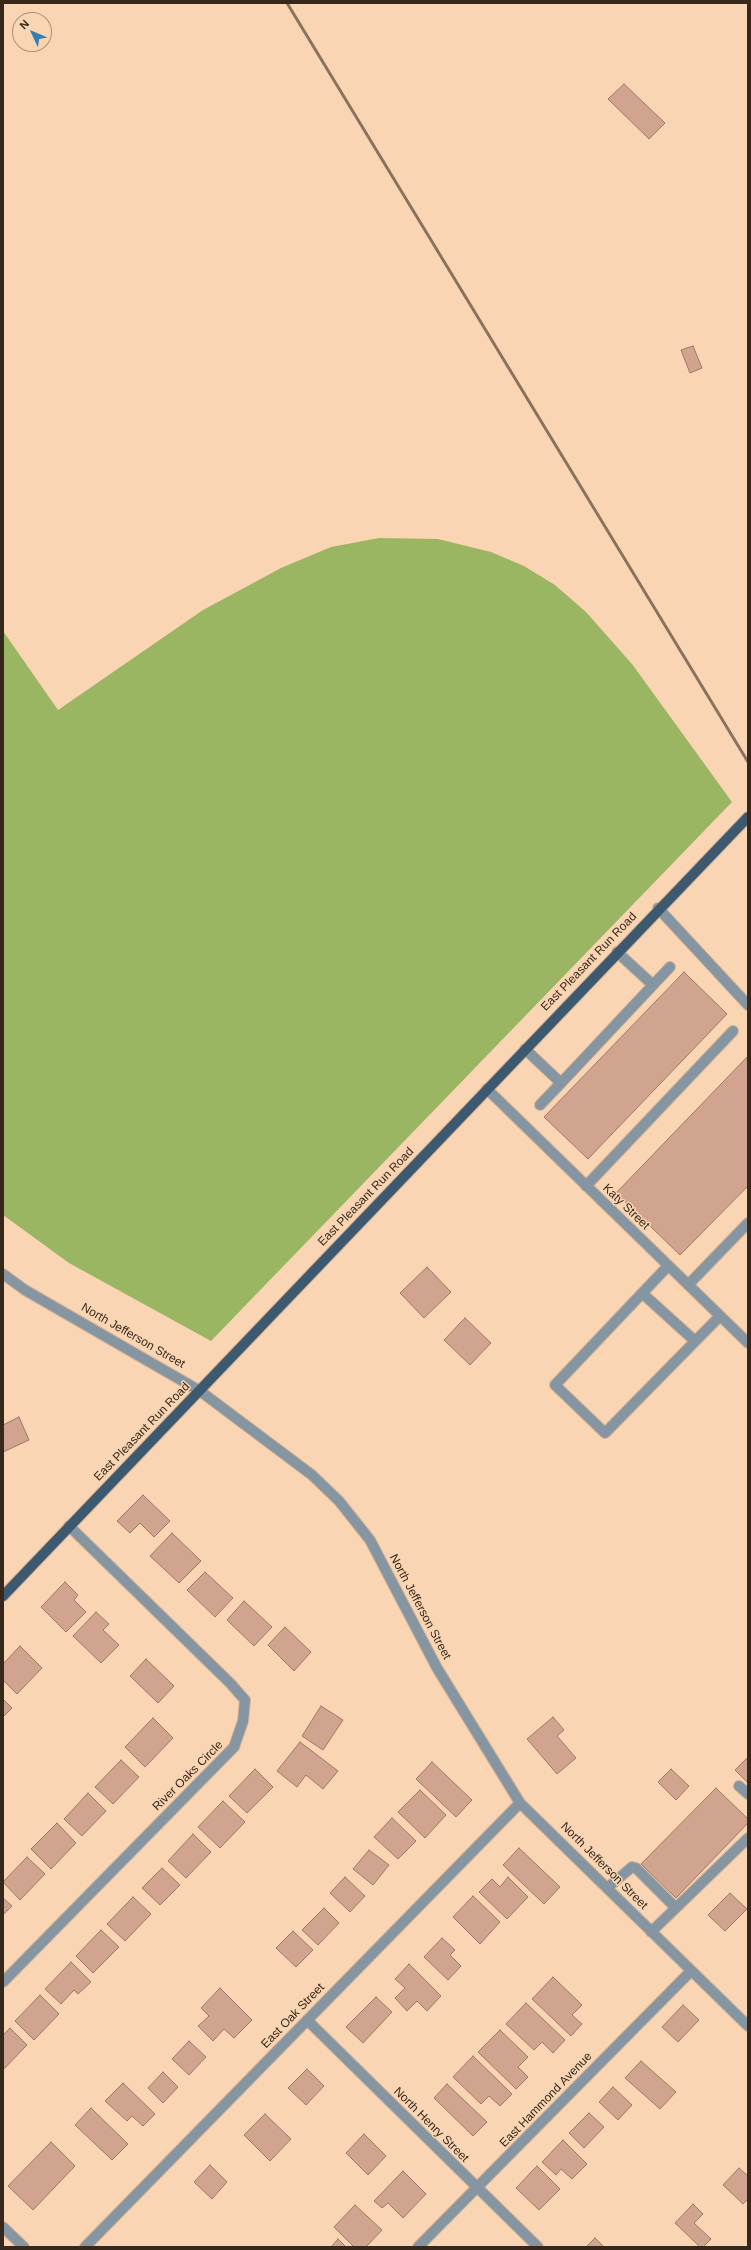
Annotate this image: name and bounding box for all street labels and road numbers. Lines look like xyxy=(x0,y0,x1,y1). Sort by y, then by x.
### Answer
street label: East Pleasant Run Road xyxy=(538,910,640,1014)
street label: East Pleasant Run Road xyxy=(315,1145,417,1249)
street label: Katy Street xyxy=(600,1181,652,1233)
street label: North Jefferson Street xyxy=(79,1300,187,1372)
street label: East Pleasant Run Road xyxy=(91,1380,193,1484)
street label: North Jefferson Street xyxy=(386,1552,454,1662)
street label: River Oaks Circle xyxy=(150,1738,226,1814)
street label: North Jefferson Street xyxy=(557,1819,651,1913)
street label: East Oak Street xyxy=(258,1981,328,2051)
street label: East Hammond Avenue xyxy=(497,2049,595,2151)
street label: North Henry Street xyxy=(391,2085,471,2165)

